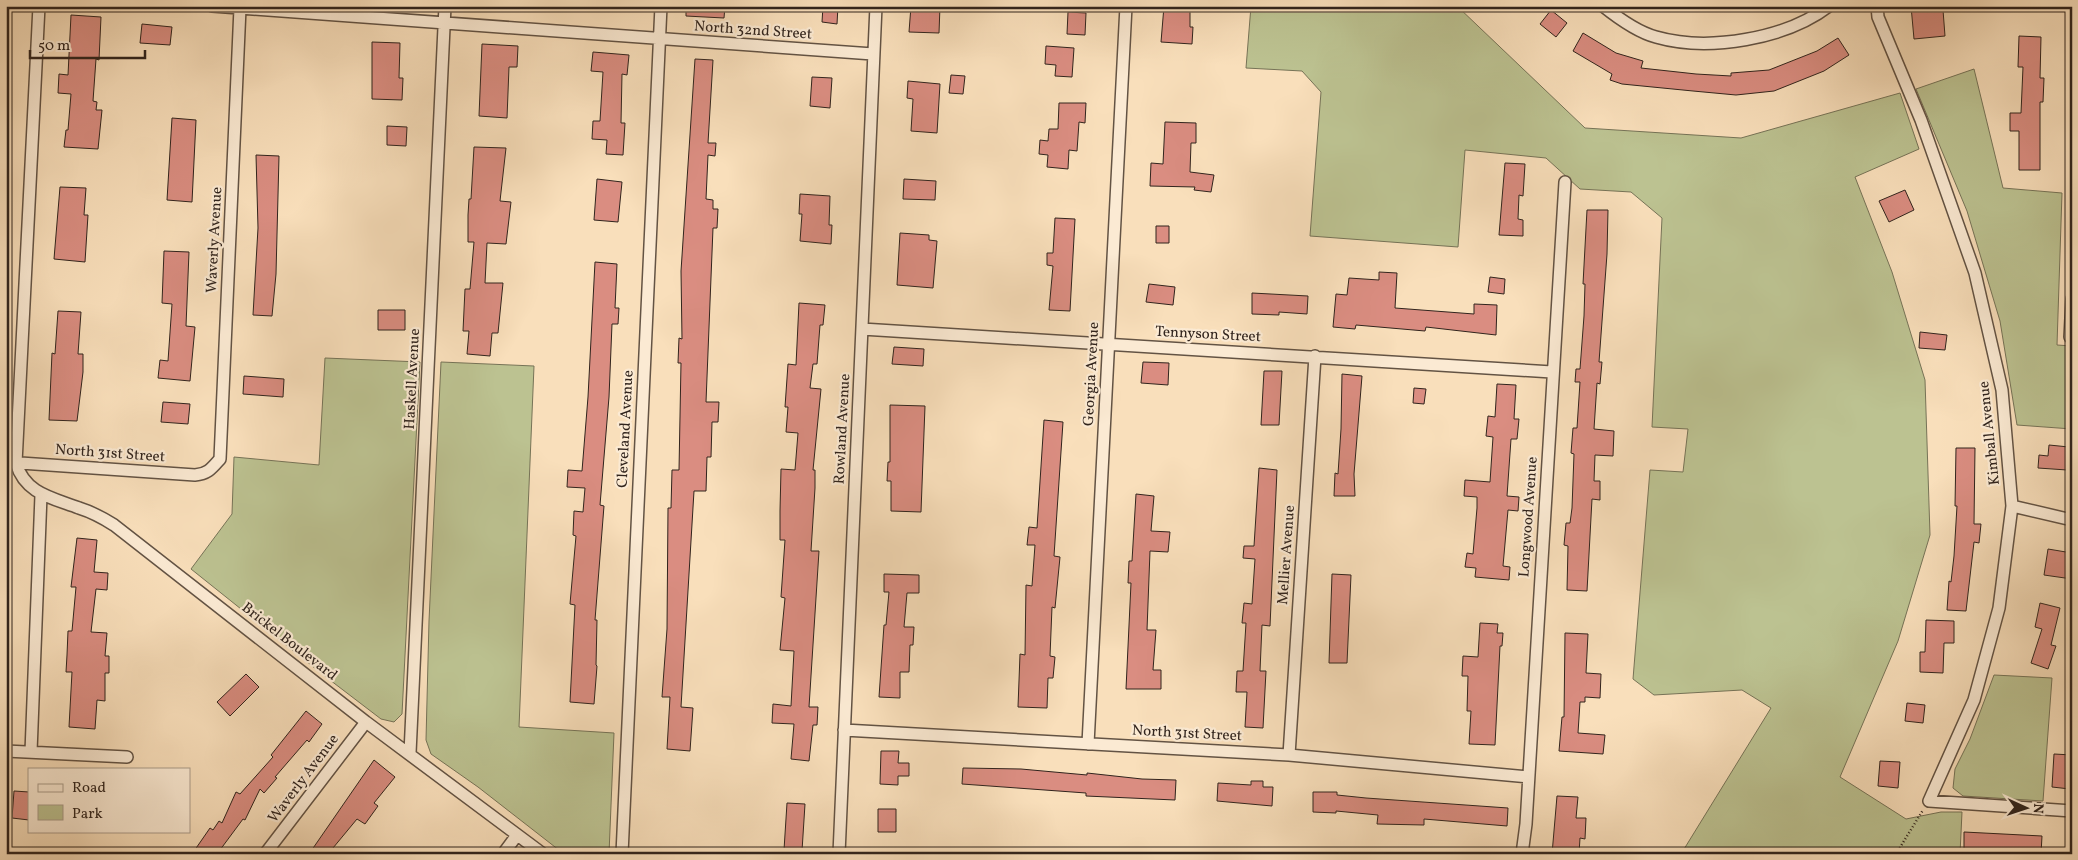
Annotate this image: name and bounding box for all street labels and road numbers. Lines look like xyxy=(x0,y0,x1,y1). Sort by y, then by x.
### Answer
street label: North 32nd Street xyxy=(693,16,813,46)
street label: Waverly Avenue xyxy=(202,186,228,294)
street label: Georgia Avenue xyxy=(1079,321,1105,427)
street label: Tennyson Street xyxy=(1155,322,1261,348)
street label: Haskell Avenue xyxy=(400,328,426,430)
street label: Cleveland Avenue xyxy=(612,370,640,488)
street label: Rowland Avenue xyxy=(830,373,856,485)
street label: Kimball Avenue xyxy=(1974,380,2006,486)
street label: North 31st Street xyxy=(54,440,166,468)
street label: Longwood Avenue xyxy=(1514,456,1544,578)
street label: Mellier Avenue xyxy=(1273,505,1301,605)
street label: Brickel Boulevard xyxy=(237,598,341,686)
street label: North 31st Street xyxy=(1131,721,1243,747)
street label: Waverly Avenue xyxy=(264,730,344,828)

